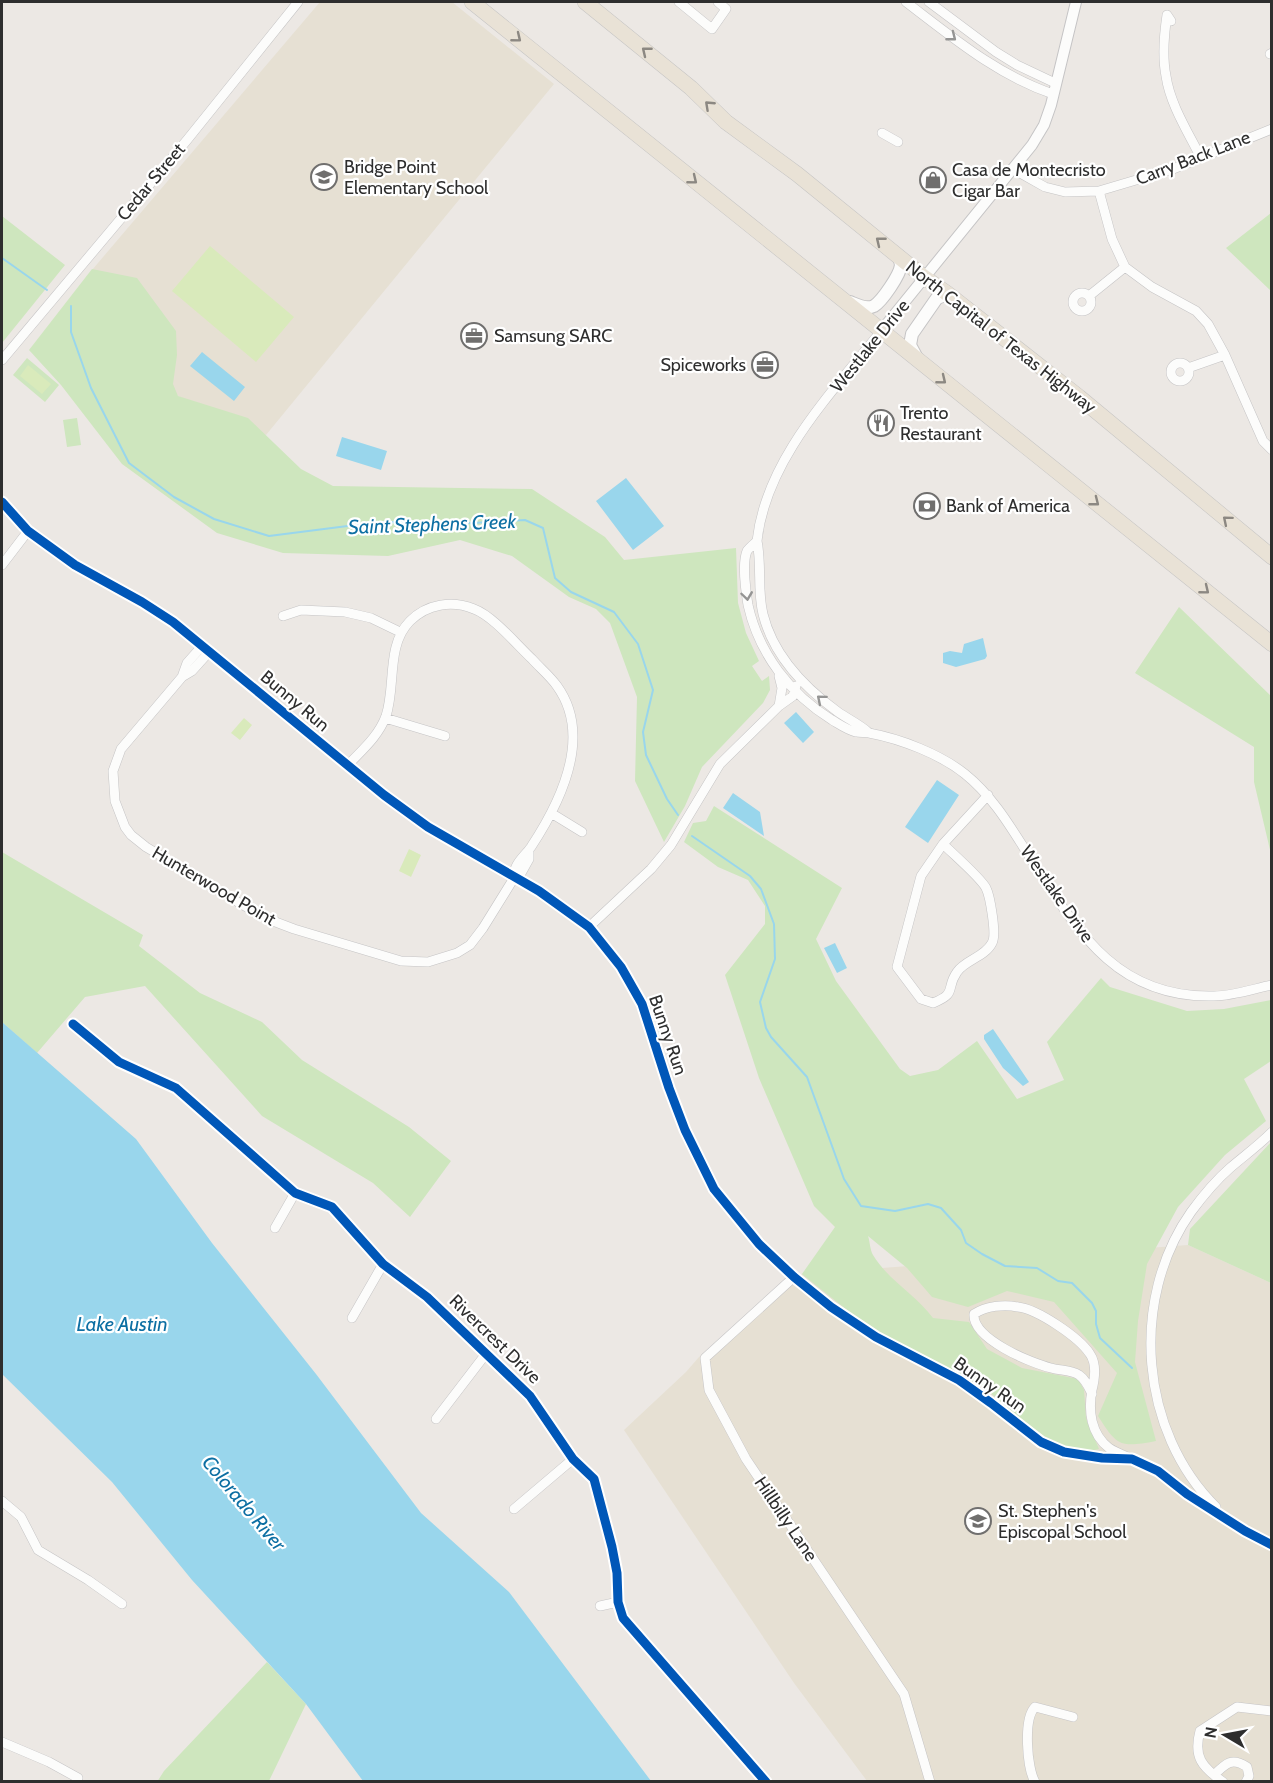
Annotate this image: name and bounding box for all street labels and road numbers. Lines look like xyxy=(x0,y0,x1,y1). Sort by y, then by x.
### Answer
street label: Carry Back Lane xyxy=(1133,126,1253,190)
street label: Cedar Street xyxy=(112,139,190,225)
street label: North Capital of Texas Highway xyxy=(901,256,1101,418)
street label: Westlake Drive xyxy=(826,295,914,397)
street label: Bunny Run xyxy=(256,666,334,736)
street label: Westlake Drive xyxy=(1016,841,1098,947)
street label: Hunterwood Point xyxy=(148,842,280,930)
street label: Bunny Run xyxy=(644,992,692,1078)
street label: Rivercrest Drive xyxy=(445,1290,545,1388)
street label: Bunny Run xyxy=(950,1352,1030,1418)
street label: Hillbilly Lane xyxy=(750,1473,822,1565)

